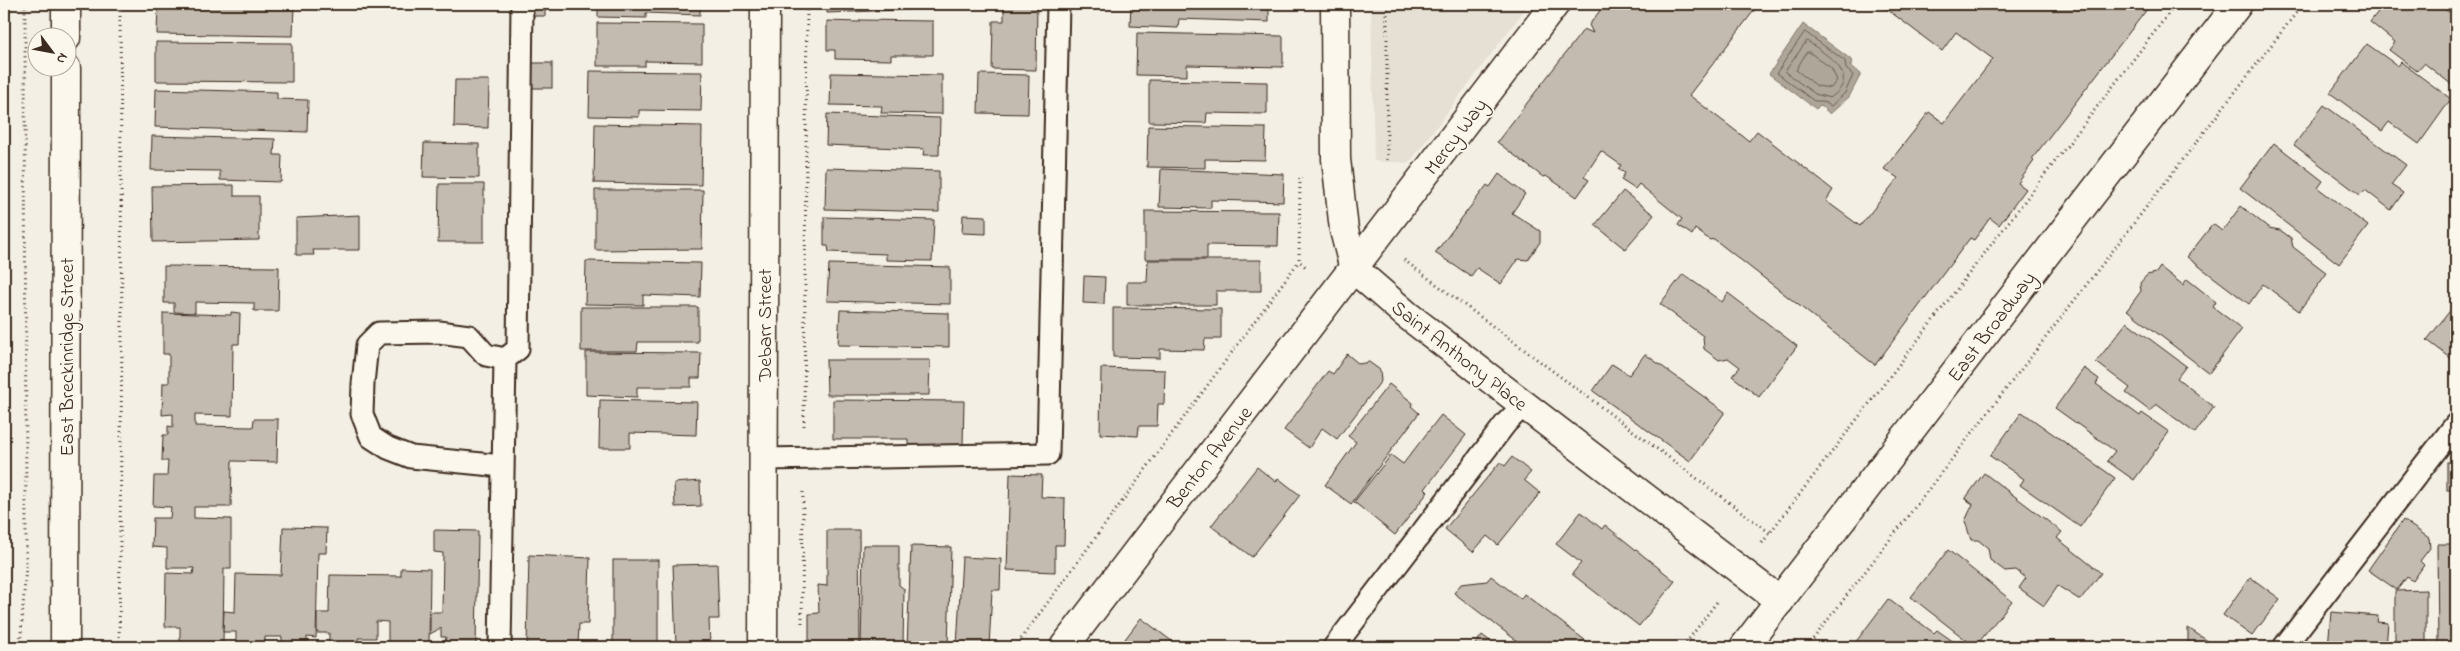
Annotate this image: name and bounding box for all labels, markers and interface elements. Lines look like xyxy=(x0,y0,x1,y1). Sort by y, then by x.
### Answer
north arrow xyxy=(28,28,78,78)
text: N xyxy=(50,49,73,68)
street label: Mercy Way xyxy=(1418,93,1496,182)
street label: East Breckinridge Street xyxy=(54,257,84,456)
street label: East Broadway xyxy=(1942,266,2044,389)
street label: Debarr Street xyxy=(752,268,781,382)
street label: Saint Anthony Place xyxy=(1384,294,1533,420)
street label: Benton Avenue xyxy=(1161,401,1261,517)

